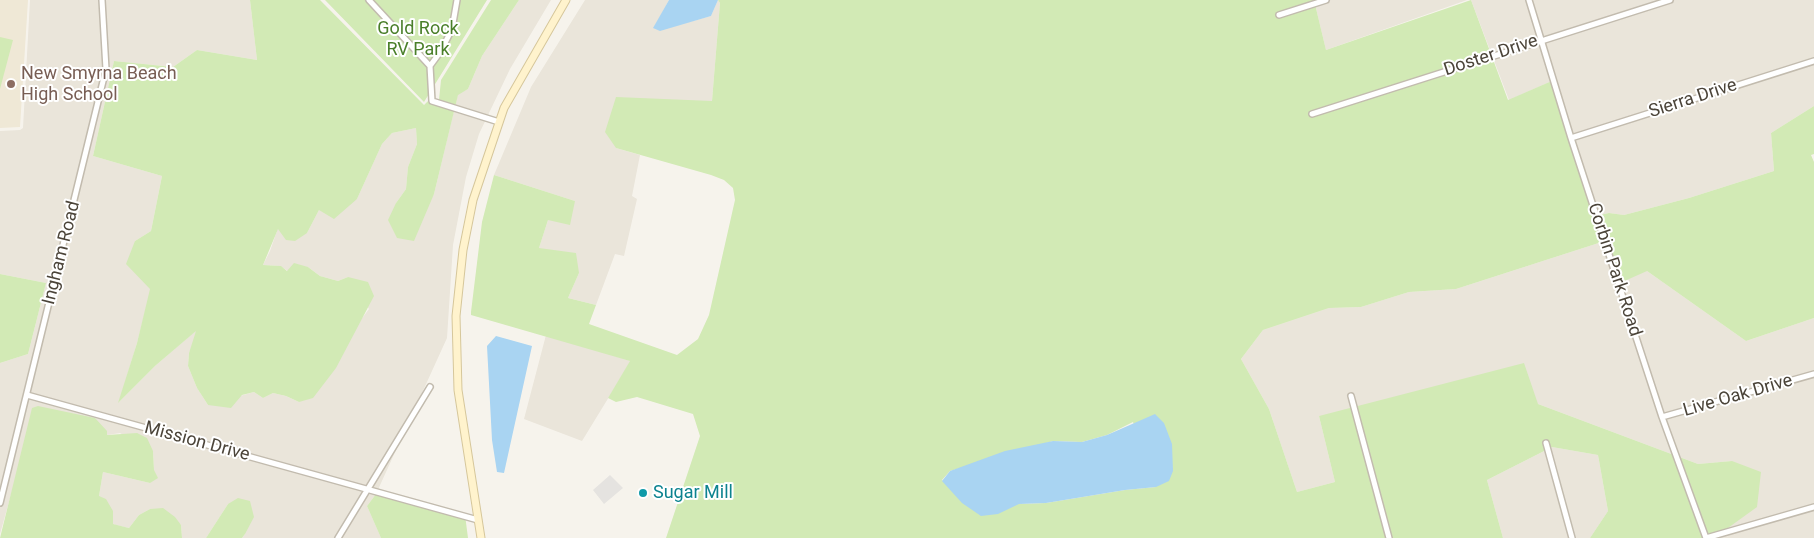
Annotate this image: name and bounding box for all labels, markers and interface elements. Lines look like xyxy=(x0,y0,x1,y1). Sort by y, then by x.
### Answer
park label: Gold Rock RV Park xyxy=(377,18,459,60)
street label: Doster Drive xyxy=(1441,31,1541,81)
place label: New Smyrna Beach High School xyxy=(21,63,177,106)
street label: Sierra Drive xyxy=(1646,75,1740,123)
marker: New Smyrna Beach High School xyxy=(5,78,17,90)
street label: Ingham Road xyxy=(39,199,85,307)
street label: Corbin Park Road xyxy=(1582,201,1646,339)
street label: Live Oak Drive xyxy=(1681,370,1795,422)
street label: Mission Drive xyxy=(142,418,252,466)
place label: Sugar Mill xyxy=(653,482,733,504)
marker: Sugar Mill xyxy=(637,487,649,499)

